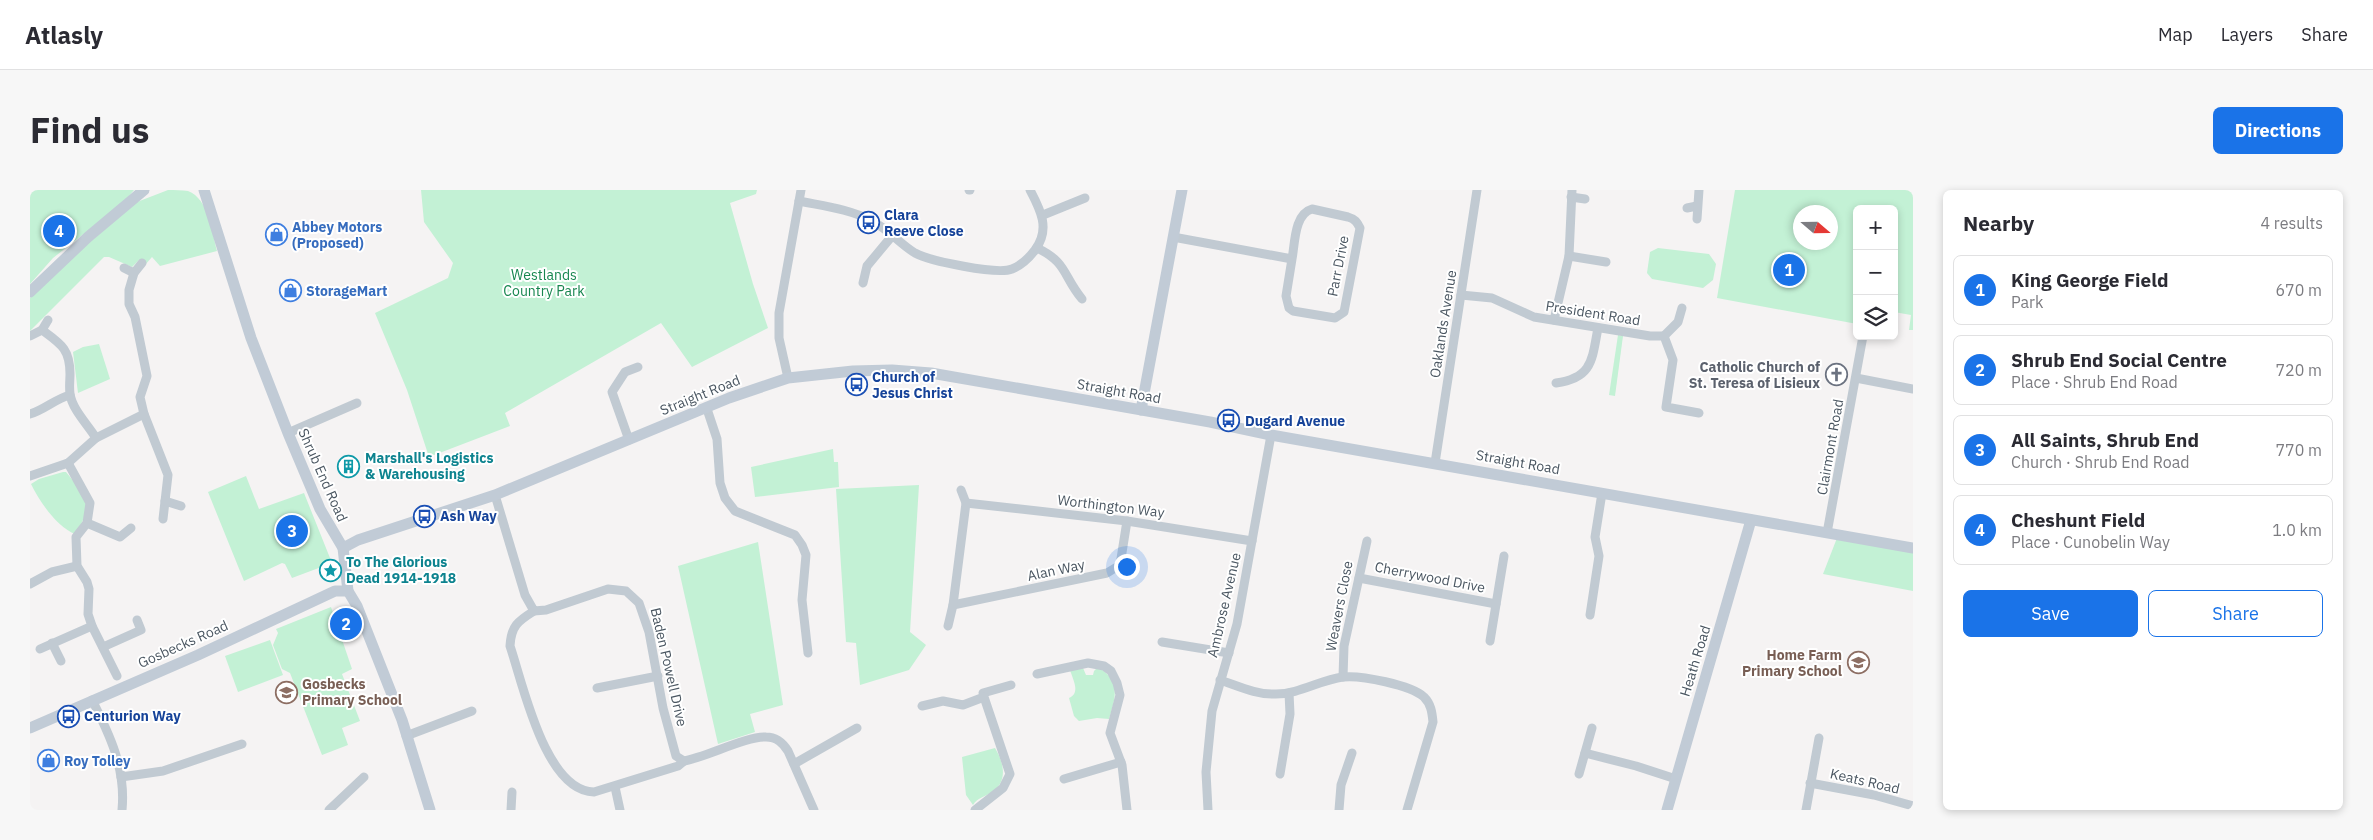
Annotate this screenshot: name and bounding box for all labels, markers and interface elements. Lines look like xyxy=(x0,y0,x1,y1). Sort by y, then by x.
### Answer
text: Atlasly xyxy=(25,19,103,51)
text: Map xyxy=(2158,23,2193,46)
text: Layers xyxy=(2221,23,2273,46)
text: Share xyxy=(2301,23,2348,46)
text: Find us xyxy=(30,107,149,153)
button: Directions xyxy=(2213,107,2343,154)
north arrow xyxy=(1793,205,1838,250)
map controls xyxy=(1853,205,1898,340)
button: + xyxy=(1853,205,1898,250)
place label: Clara Reeve Close xyxy=(884,206,964,240)
text: Nearby xyxy=(1963,209,2034,237)
bus stop icon: Clara Reeve Close xyxy=(856,211,880,235)
pin: 4 xyxy=(43,212,75,250)
text: 4 results xyxy=(2260,213,2323,233)
place label: Abbey Motors (Proposed) xyxy=(292,218,382,252)
shop icon: Abbey Motors (Proposed) xyxy=(264,223,288,247)
street label: Parr Drive xyxy=(1323,234,1353,298)
button: − xyxy=(1853,250,1898,295)
pin: 1 xyxy=(1773,251,1805,289)
park label: Westlands Country Park xyxy=(503,266,585,300)
street label: Oaklands Avenue xyxy=(1426,268,1460,379)
text: King George Field xyxy=(2011,268,2169,292)
shop icon: StorageMart xyxy=(278,279,302,303)
text: 1 xyxy=(1975,280,1985,300)
text: 670 m xyxy=(2275,280,2322,300)
place label: StorageMart xyxy=(306,282,387,300)
text: Park xyxy=(2011,292,2043,312)
button: layers xyxy=(1853,295,1898,340)
street label: President Road xyxy=(1544,297,1642,329)
text: Shrub End Social Centre xyxy=(2011,348,2227,372)
place label: Catholic Church of St. Teresa of Lisieux xyxy=(1689,358,1820,392)
text: 2 xyxy=(1975,360,1985,380)
text: 720 m xyxy=(2275,360,2322,380)
church icon: Catholic Church of St. Teresa of Lisieux xyxy=(1824,363,1848,387)
place label: Church of Jesus Christ xyxy=(872,368,953,402)
street label: Straight Road xyxy=(657,371,743,419)
text: Place · Shrub End Road xyxy=(2011,372,2178,392)
bus stop icon: Church of Jesus Christ xyxy=(844,373,868,397)
street label: Straight Road xyxy=(1076,375,1162,407)
street label: Clairmont Road xyxy=(1813,398,1847,496)
bus stop icon: Dugard Avenue xyxy=(1217,409,1241,433)
place label: Dugard Avenue xyxy=(1245,412,1345,430)
street label: Shrub End Road xyxy=(294,426,352,524)
text: All Saints, Shrub End xyxy=(2011,428,2199,452)
text: 3 xyxy=(1975,440,1985,460)
text: 770 m xyxy=(2275,440,2322,460)
street label: Straight Road xyxy=(1475,446,1561,478)
place label: Marshall's Logistics & Warehousing xyxy=(365,449,493,483)
text: Church · Shrub End Road xyxy=(2011,452,2189,472)
building icon: Marshall's Logistics & Warehousing xyxy=(337,454,361,478)
street label: Worthington Way xyxy=(1056,491,1166,521)
bus stop icon: Ash Way xyxy=(412,504,436,528)
place label: Ash Way xyxy=(440,507,497,525)
text: Cheshunt Field xyxy=(2011,508,2145,532)
pin: 3 xyxy=(276,512,308,550)
text: 4 xyxy=(1975,520,1985,540)
text: 1.0 km xyxy=(2272,520,2322,540)
text: Place · Cunobelin Way xyxy=(2011,532,2170,552)
street label: Ambrose Avenue xyxy=(1203,551,1245,659)
place label: To The Glorious Dead 1914-1918 xyxy=(346,553,456,587)
your location xyxy=(1114,554,1140,580)
street label: Alan Way xyxy=(1026,555,1086,585)
street label: Cherrywood Drive xyxy=(1373,557,1487,597)
place icon: To The Glorious Dead 1914-1918 xyxy=(318,558,342,582)
street label: Weavers Close xyxy=(1321,559,1357,653)
button: Save xyxy=(1963,590,2138,637)
button: Share xyxy=(2148,590,2323,637)
pin: 2 xyxy=(330,605,362,643)
street label: Baden Powell Drive xyxy=(647,606,691,728)
street label: Gosbecks Road xyxy=(135,616,231,672)
street label: Heath Road xyxy=(1676,623,1714,699)
place label: Home Farm Primary School xyxy=(1742,646,1842,680)
school or university icon: Home Farm Primary School xyxy=(1846,651,1870,675)
place label: Gosbecks Primary School xyxy=(302,675,402,709)
school or university icon: Gosbecks Primary School xyxy=(274,680,298,704)
bus stop icon: Centurion Way xyxy=(56,704,80,728)
place label: Centurion Way xyxy=(84,707,181,725)
shop icon: Roy Tolley xyxy=(36,749,60,773)
place label: Roy Tolley xyxy=(64,752,131,770)
street label: Keats Road xyxy=(1828,764,1902,798)

